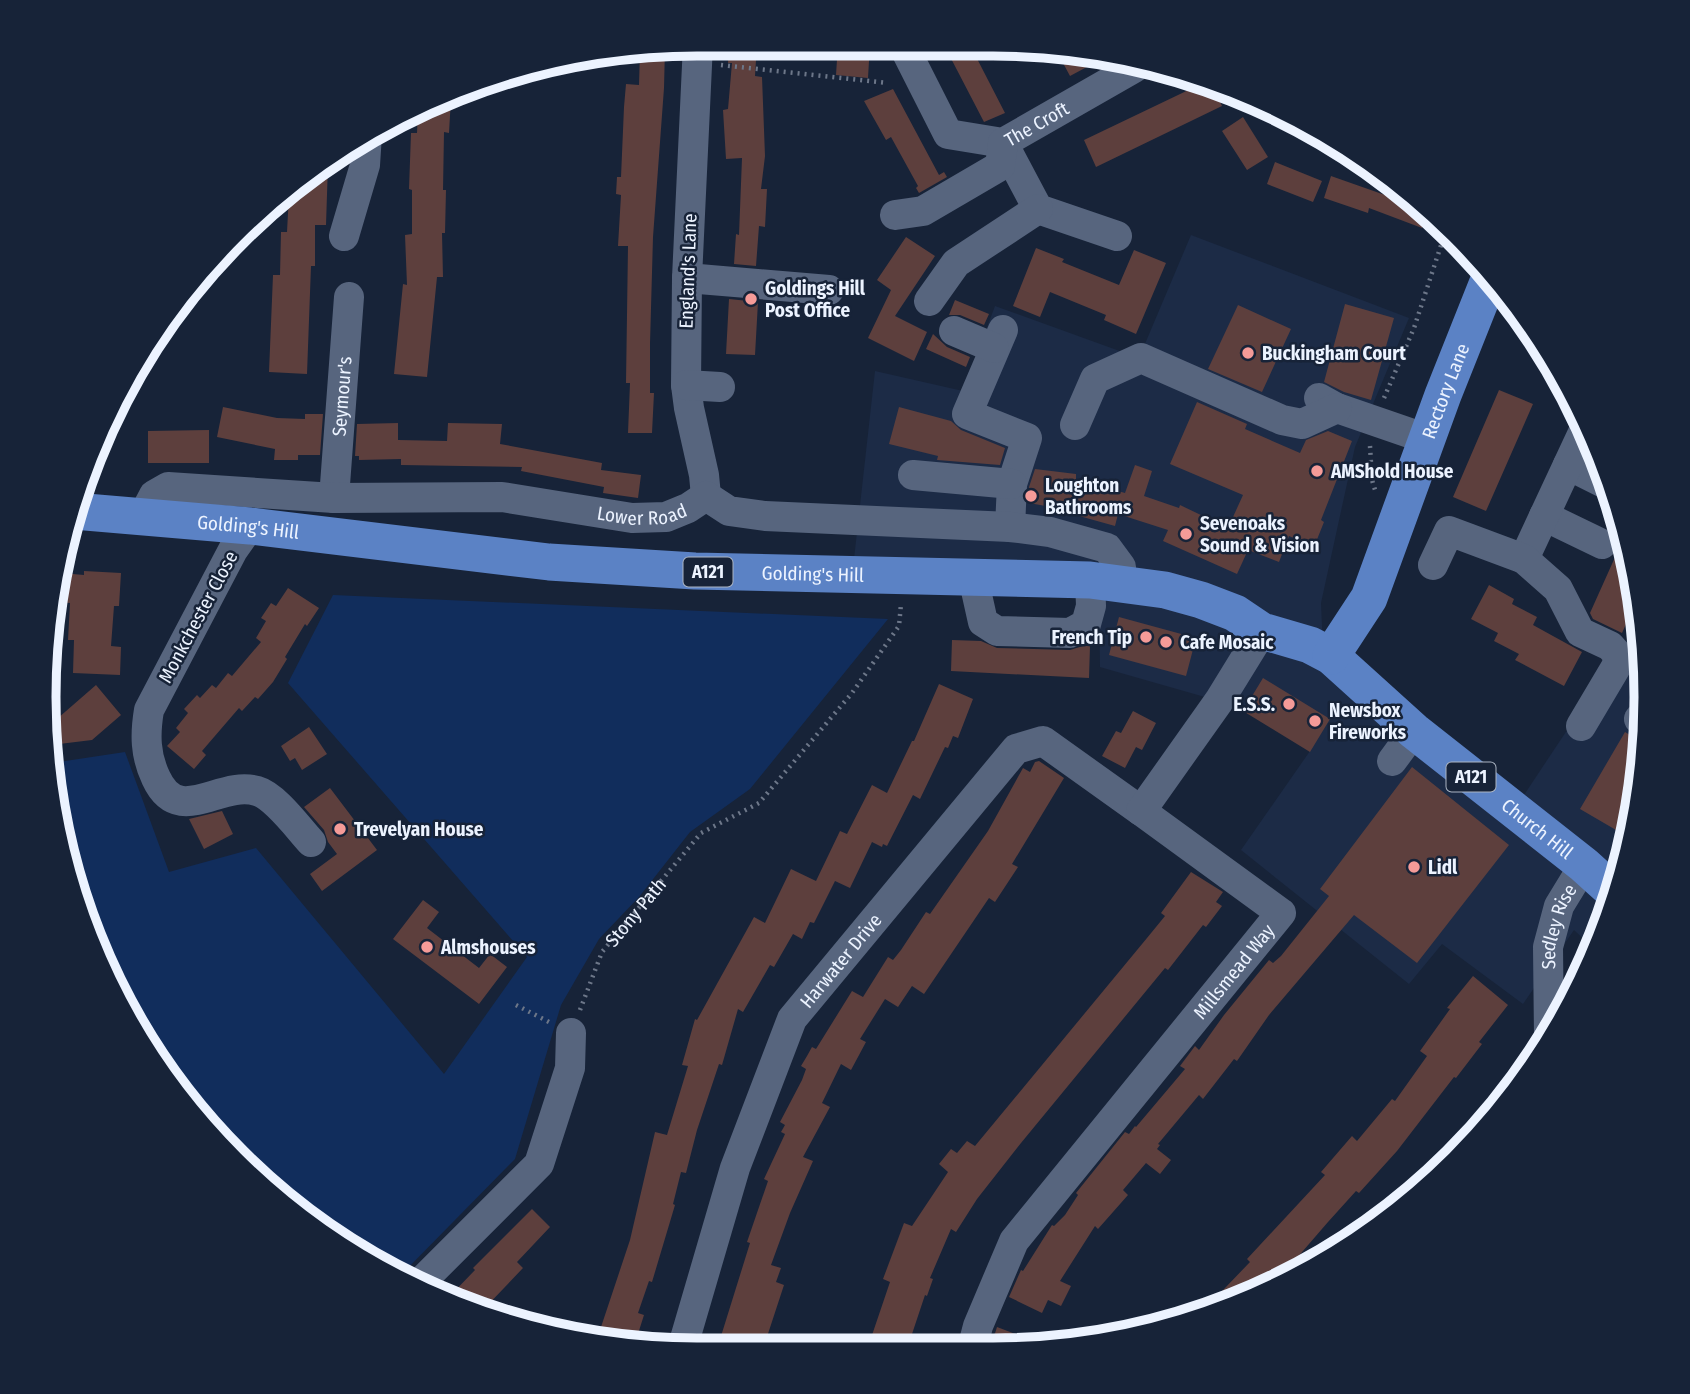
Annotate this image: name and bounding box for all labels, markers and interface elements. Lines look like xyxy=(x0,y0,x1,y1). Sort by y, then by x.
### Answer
street label: The Croft xyxy=(1000,96,1073,151)
street label: England's Lane xyxy=(674,213,702,329)
place label: Goldings Hill Post Office xyxy=(765,277,866,322)
marker: Goldings Hill Post Office xyxy=(743,291,759,307)
street label: Rectory Lane xyxy=(1417,340,1474,442)
place label: Buckingham Court xyxy=(1262,342,1406,365)
marker: Buckingham Court xyxy=(1240,345,1256,361)
street label: Seymour's xyxy=(327,355,356,437)
place label: AMShold House xyxy=(1330,460,1454,483)
marker: AMShold House xyxy=(1309,463,1325,479)
place label: Loughton Bathrooms xyxy=(1045,474,1132,519)
marker: Loughton Bathrooms xyxy=(1023,488,1039,504)
street label: Lower Road xyxy=(596,498,690,530)
street label: Golding's Hill xyxy=(196,510,301,543)
place label: Sevenoaks Sound & Vision xyxy=(1200,512,1320,557)
marker: Sevenoaks Sound & Vision xyxy=(1178,526,1194,542)
street label: Monkchester Close xyxy=(154,547,242,687)
road number: A121 xyxy=(684,558,732,586)
street label: Golding's Hill xyxy=(761,561,864,586)
place label: French Tip xyxy=(1052,626,1132,649)
marker: French Tip xyxy=(1138,629,1154,645)
place label: Cafe Mosaic xyxy=(1180,631,1274,654)
marker: Cafe Mosaic xyxy=(1158,634,1174,650)
place label: E.S.S. xyxy=(1233,693,1275,716)
marker: E.S.S. xyxy=(1281,696,1297,712)
place label: Newsbox Fireworks xyxy=(1329,699,1407,744)
marker: Newsbox Fireworks xyxy=(1307,713,1323,729)
road number: A121 xyxy=(1446,762,1496,792)
street label: Church Hill xyxy=(1497,793,1578,864)
place label: Trevelyan House xyxy=(354,818,484,841)
marker: Trevelyan House xyxy=(332,821,348,837)
place label: Lidl xyxy=(1428,856,1458,879)
marker: Lidl xyxy=(1406,859,1422,875)
street label: Stony Path xyxy=(600,873,671,951)
street label: Sedley Rise xyxy=(1536,880,1581,970)
street label: Harwater Drive xyxy=(795,909,886,1012)
street label: Millsmead Way xyxy=(1188,919,1279,1023)
place label: Almshouses xyxy=(440,936,536,959)
marker: Almshouses xyxy=(419,939,435,955)

